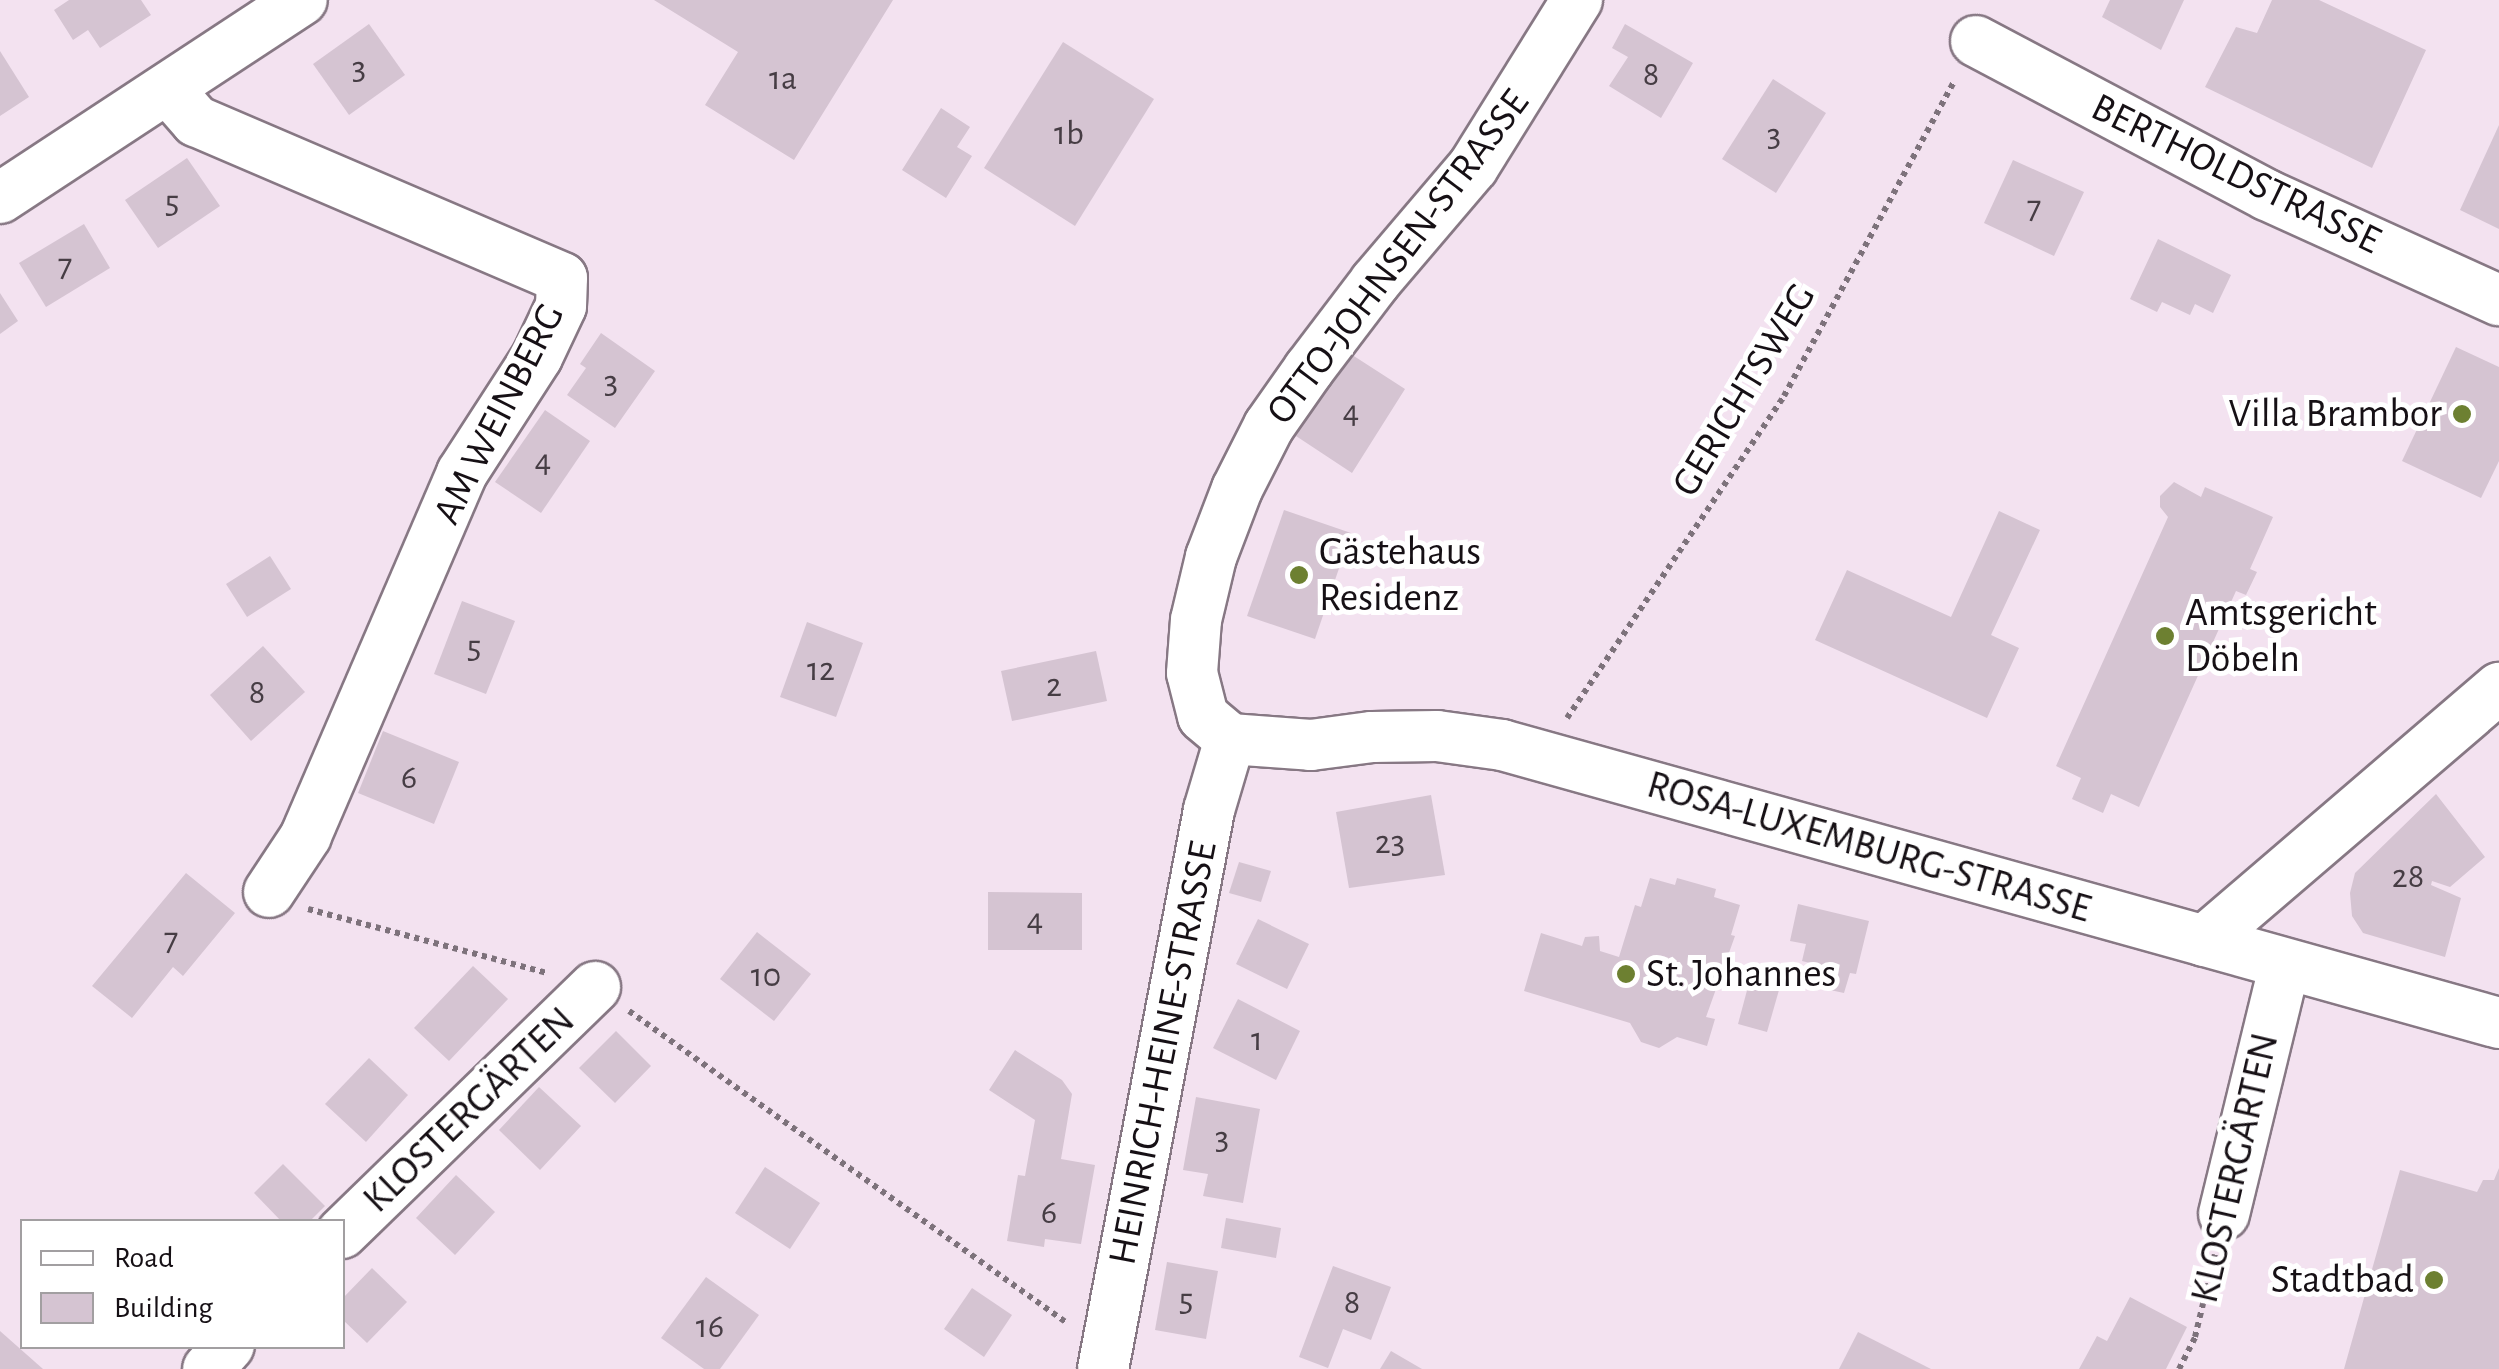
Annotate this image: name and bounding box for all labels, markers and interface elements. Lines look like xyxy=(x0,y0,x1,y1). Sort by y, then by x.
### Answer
house number: 3 xyxy=(352,48,366,90)
house number: 8 xyxy=(1643,54,1659,96)
house number: 1a xyxy=(769,58,797,100)
street label: OTTO-JOHNSEN-STRASSE xyxy=(1257,80,1539,434)
street label: BERTHOLDSTRASSE xyxy=(2084,83,2388,265)
house number: 1b xyxy=(1054,113,1084,155)
house number: 3 xyxy=(1767,115,1781,157)
house number: 5 xyxy=(165,182,179,224)
house number: 7 xyxy=(2027,187,2041,229)
house number: 7 xyxy=(58,245,72,287)
street label: GERICHTSWEG xyxy=(1662,275,1826,505)
street label: AM WEINBERG xyxy=(423,296,575,532)
house number: 3 xyxy=(604,362,618,404)
place label: Villa Brambor xyxy=(2229,390,2442,438)
house number: 4 xyxy=(1343,392,1359,434)
marker: Villa Brambor xyxy=(2451,403,2473,425)
house number: 4 xyxy=(535,441,551,483)
place label: Gästehaus Residenz xyxy=(1319,528,1481,622)
marker: Gästehaus Residenz xyxy=(1288,564,1310,586)
place label: Amtsgericht Döbeln xyxy=(2185,589,2377,683)
marker: Amtsgericht Döbeln xyxy=(2154,625,2176,647)
house number: 5 xyxy=(467,627,481,669)
house number: 12 xyxy=(807,649,835,691)
house number: 2 xyxy=(1046,665,1062,707)
house number: 8 xyxy=(249,672,265,714)
house number: 6 xyxy=(401,757,417,799)
street label: ROSA-LUXEMBURG-STRASSE xyxy=(1642,761,2096,933)
house number: 23 xyxy=(1375,822,1405,864)
street label: HEINRICH-HEINE-STRASSE xyxy=(1098,837,1228,1269)
house number: 28 xyxy=(2392,856,2424,898)
house number: 4 xyxy=(1027,900,1043,942)
house number: 7 xyxy=(164,919,178,961)
place label: St. Johannes xyxy=(1646,950,1836,998)
house number: 10 xyxy=(751,955,781,997)
marker: St. Johannes xyxy=(1615,963,1637,985)
street label: KLOSTERGÄRTEN xyxy=(353,997,585,1223)
house number: 1 xyxy=(1251,1019,1263,1061)
street label: KLOSTERGÄRTEN xyxy=(2181,1028,2289,1308)
house number: 3 xyxy=(1215,1118,1229,1160)
house number: 6 xyxy=(1041,1192,1057,1234)
legend xyxy=(20,1219,345,1349)
text: Road xyxy=(114,1243,174,1273)
place label: Stadtbad xyxy=(2271,1256,2414,1304)
marker: Stadtbad xyxy=(2423,1269,2445,1291)
house number: 5 xyxy=(1179,1280,1193,1322)
house number: 8 xyxy=(1344,1282,1360,1324)
text: Building xyxy=(114,1293,213,1323)
house number: 16 xyxy=(696,1306,724,1348)

